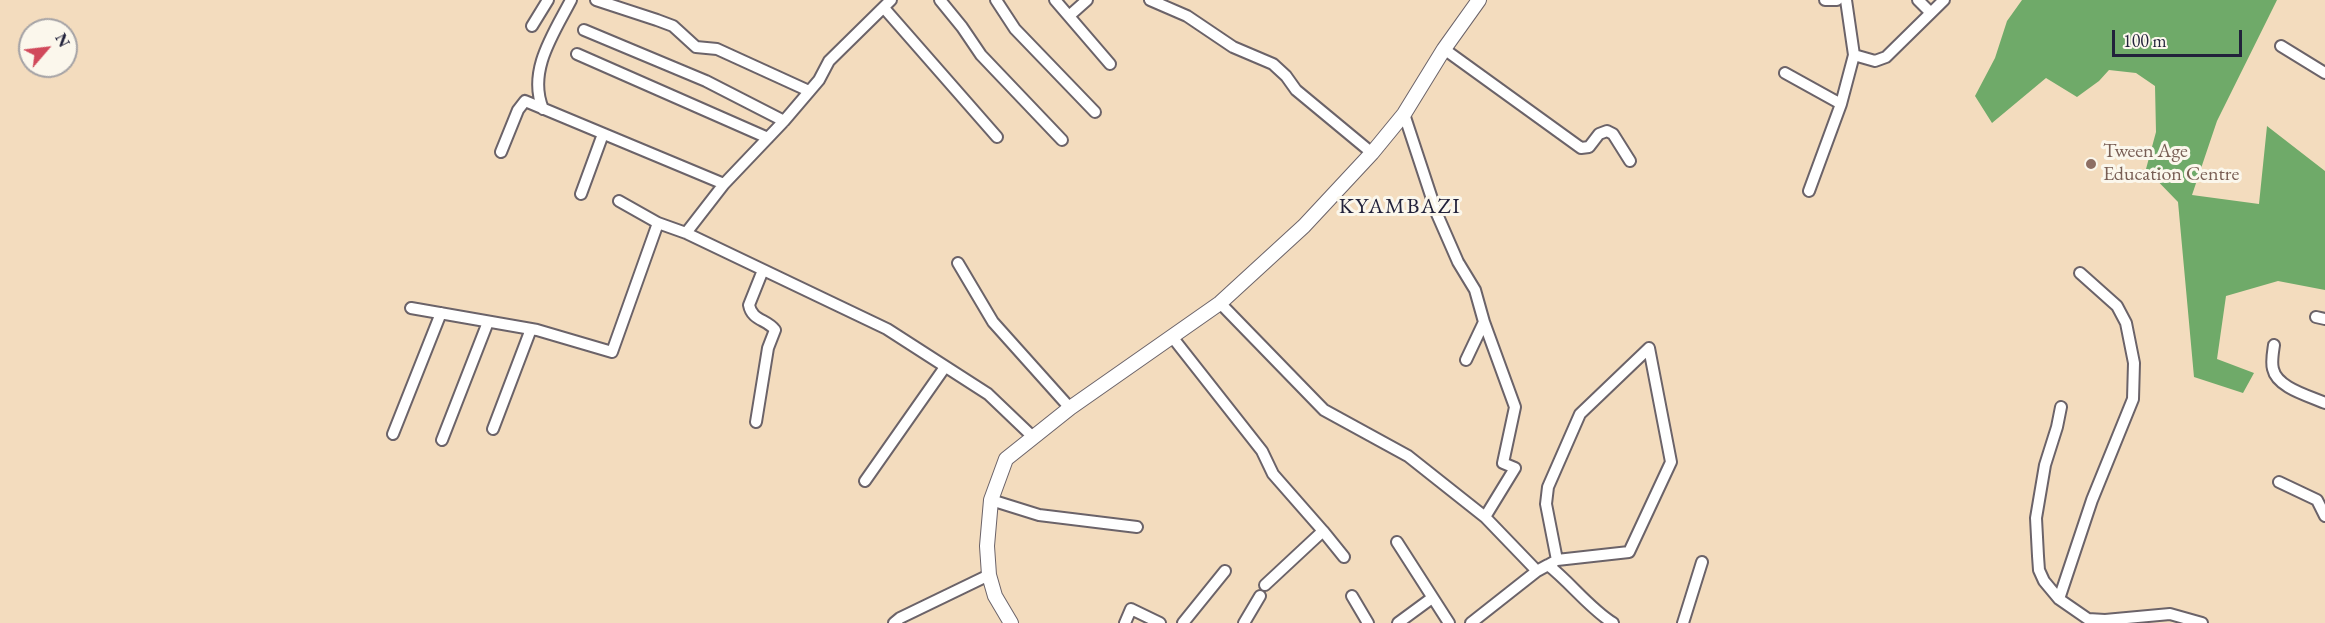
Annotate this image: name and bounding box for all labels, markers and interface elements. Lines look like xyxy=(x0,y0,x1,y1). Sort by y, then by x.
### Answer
north arrow xyxy=(18,18,78,78)
scale bar xyxy=(2115,18,2246,56)
text: 100 m xyxy=(2123,29,2167,52)
text: N xyxy=(50,30,75,51)
place label: Tween Age Education Centre xyxy=(2103,140,2239,187)
marker: Tween Age Education Centre xyxy=(2084,157,2098,171)
district label: KYAMBAZI xyxy=(1339,194,1461,220)

